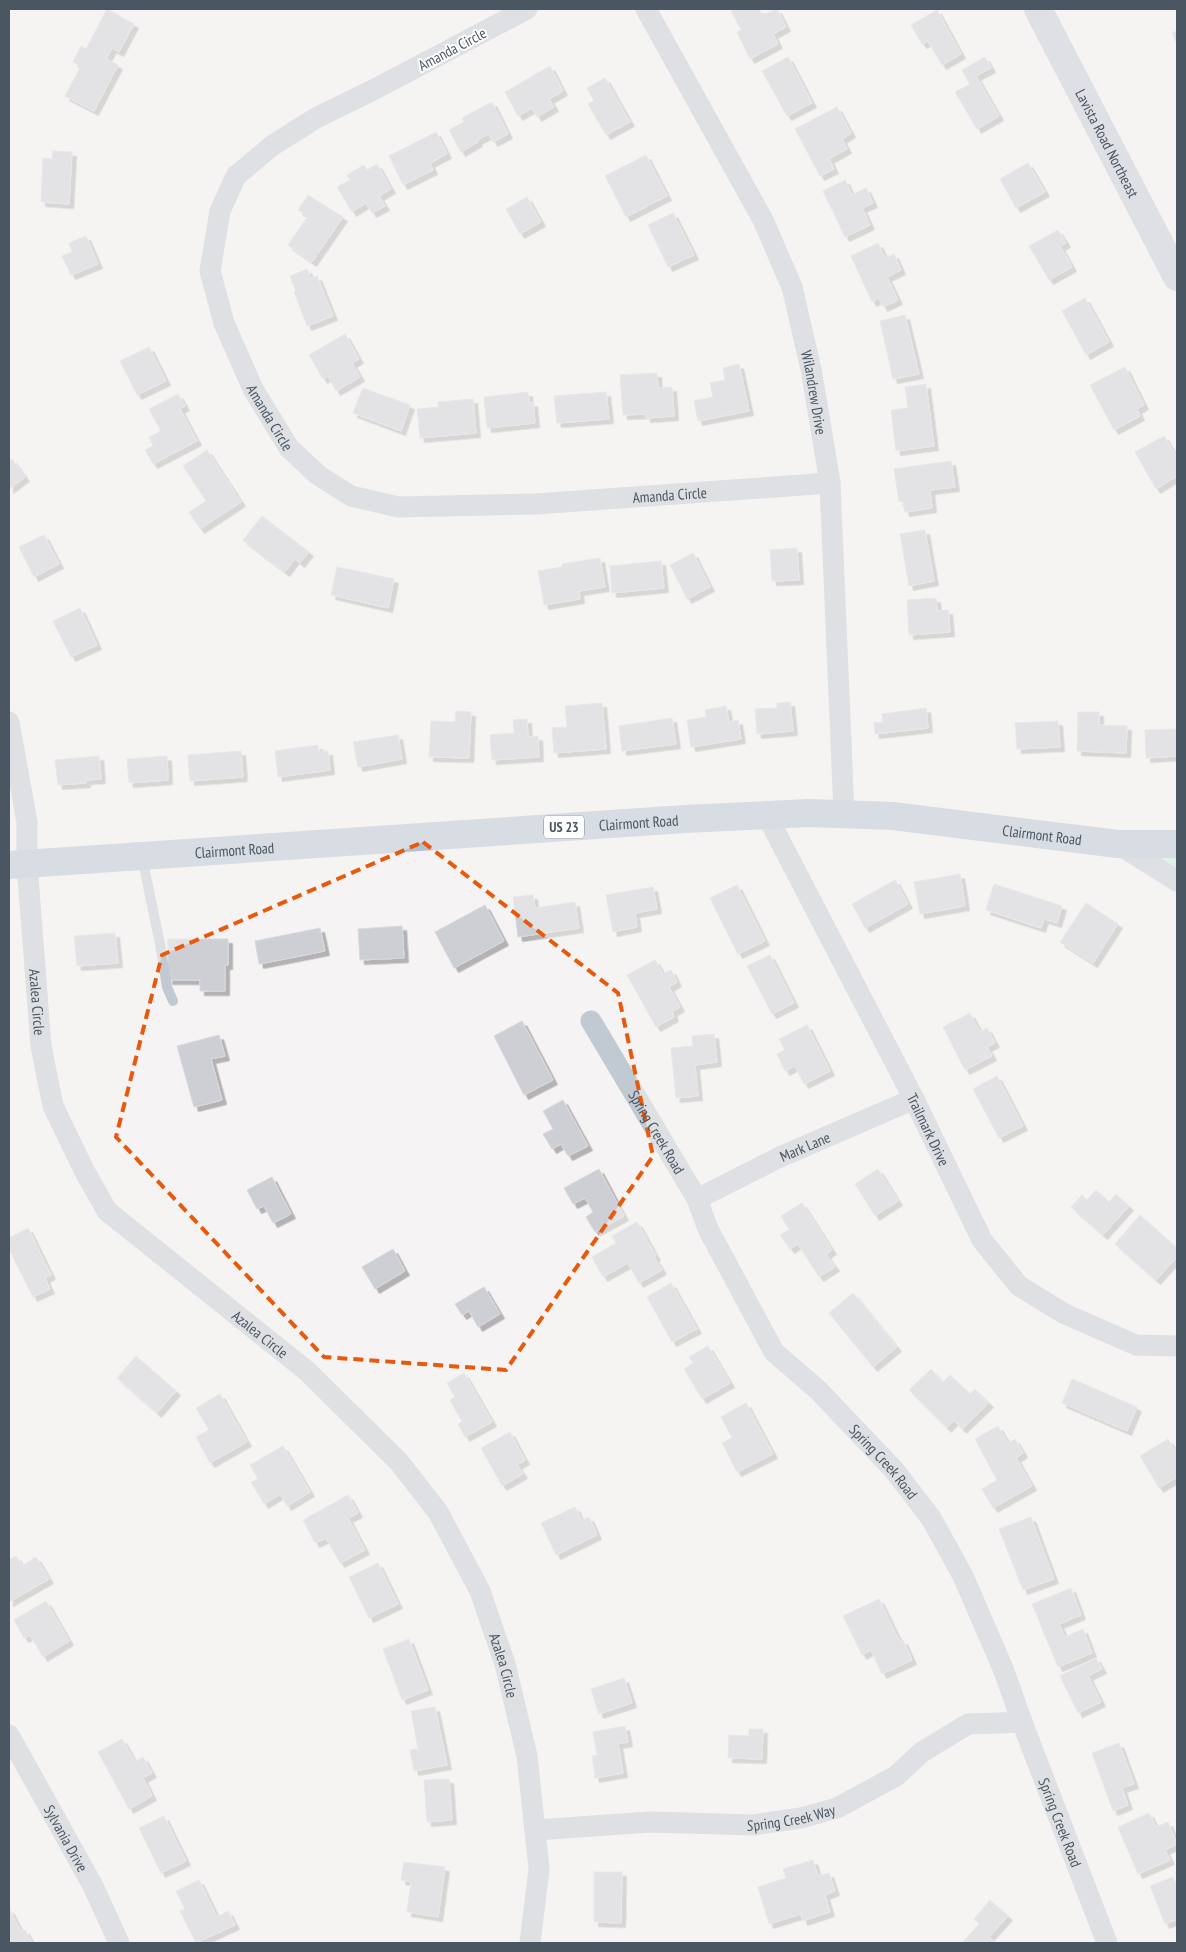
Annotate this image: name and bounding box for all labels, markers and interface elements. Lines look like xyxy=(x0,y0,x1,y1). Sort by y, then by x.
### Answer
street label: Amanda Circle xyxy=(415,23,489,75)
street label: Lavista Road Northeast xyxy=(1072,86,1143,200)
street label: Wilandrew Drive xyxy=(797,348,831,436)
street label: Amanda Circle xyxy=(243,381,298,454)
street label: Amanda Circle xyxy=(632,482,708,507)
street label: Clairmont Road xyxy=(598,810,679,834)
road number: US 23 xyxy=(544,816,584,839)
street label: Clairmont Road xyxy=(1001,820,1083,849)
street label: Clairmont Road xyxy=(194,837,275,862)
street label: Azalea Circle xyxy=(26,968,50,1036)
street label: Spring Creek Road xyxy=(625,1087,689,1177)
street label: Trailmark Drive xyxy=(903,1090,954,1169)
street label: Mark Lane xyxy=(777,1127,833,1166)
street label: Azalea Circle xyxy=(229,1306,292,1362)
street label: Spring Creek Road xyxy=(846,1420,922,1503)
street label: Azalea Circle xyxy=(486,1630,522,1699)
street label: Spring Creek Road xyxy=(1035,1775,1086,1870)
street label: Spring Creek Way xyxy=(747,1799,837,1835)
street label: Sylvania Drive xyxy=(40,1801,93,1875)

